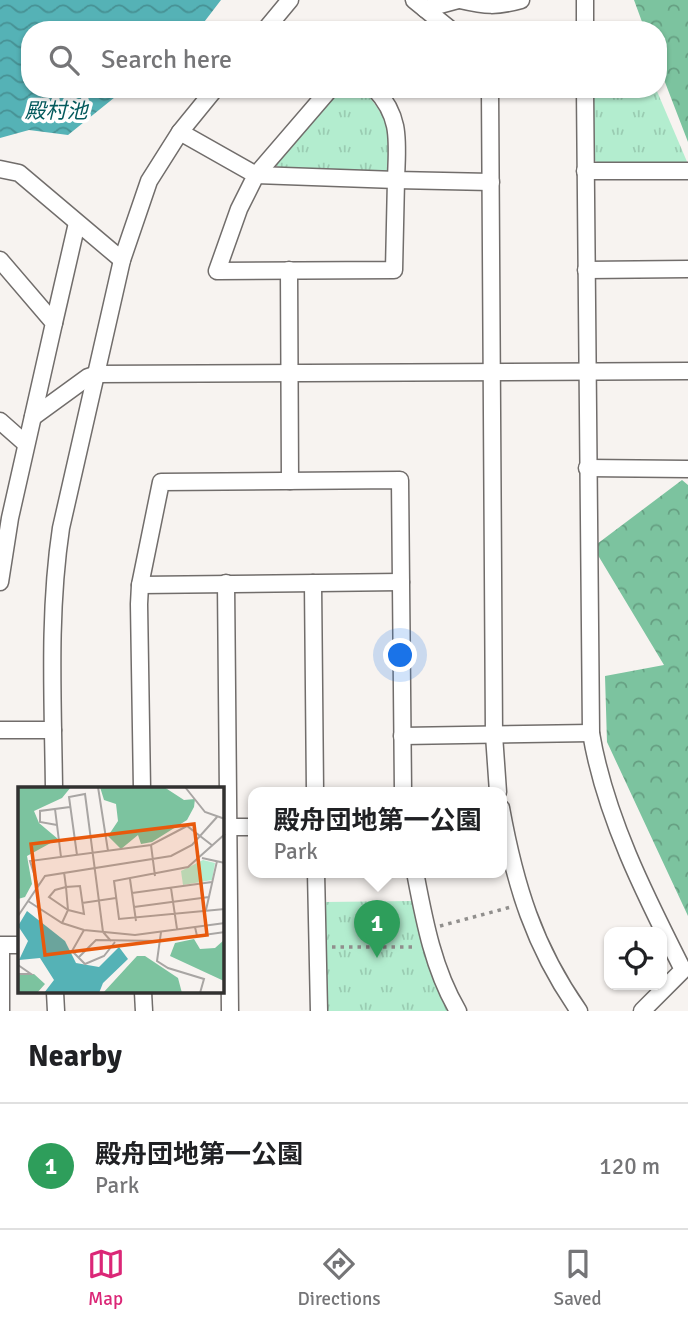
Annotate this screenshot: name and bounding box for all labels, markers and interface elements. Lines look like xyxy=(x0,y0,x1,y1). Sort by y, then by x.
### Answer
search box xyxy=(21,21,667,98)
icon: search xyxy=(45,41,83,79)
text: Search here xyxy=(101,44,232,76)
water label: 殿村池 xyxy=(25,98,89,124)
your location xyxy=(383,638,417,672)
inset map xyxy=(18,787,224,993)
popup xyxy=(248,787,507,878)
text: 殿舟団地第一公園 xyxy=(273,805,482,837)
text: Park xyxy=(273,837,318,866)
pin: 1 xyxy=(354,900,400,958)
map controls xyxy=(604,927,667,990)
button: locate xyxy=(604,927,667,990)
text: Nearby xyxy=(28,1038,122,1075)
text: 殿舟団地第一公園 xyxy=(95,1139,303,1171)
text: 1 xyxy=(45,1152,57,1181)
text: 120 m xyxy=(599,1152,660,1181)
text: Park xyxy=(95,1171,139,1200)
tab: Map xyxy=(87,1245,125,1311)
tab: Directions xyxy=(298,1245,381,1311)
tab: Saved xyxy=(554,1245,601,1311)

